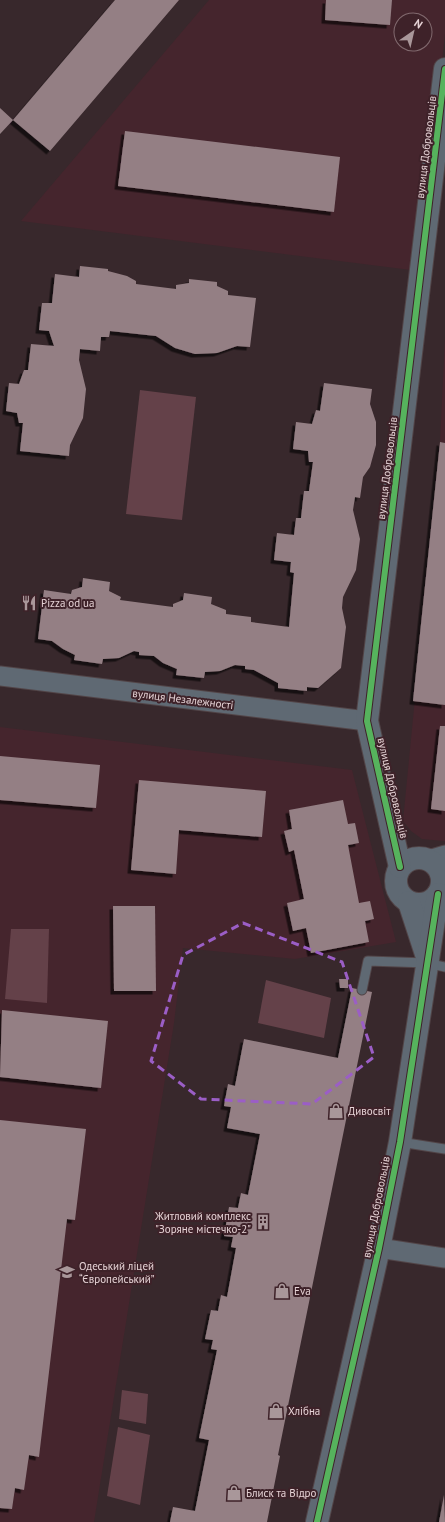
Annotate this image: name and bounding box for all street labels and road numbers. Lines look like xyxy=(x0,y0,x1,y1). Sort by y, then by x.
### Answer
street label: вулиця Добровольців xyxy=(413,95,439,199)
street label: вулиця Добровольців xyxy=(374,416,400,520)
street label: вулиця Незалежності xyxy=(132,686,234,712)
street label: вулиця Добровольців xyxy=(375,736,411,840)
street label: вулиця Добровольців xyxy=(359,1155,393,1259)

